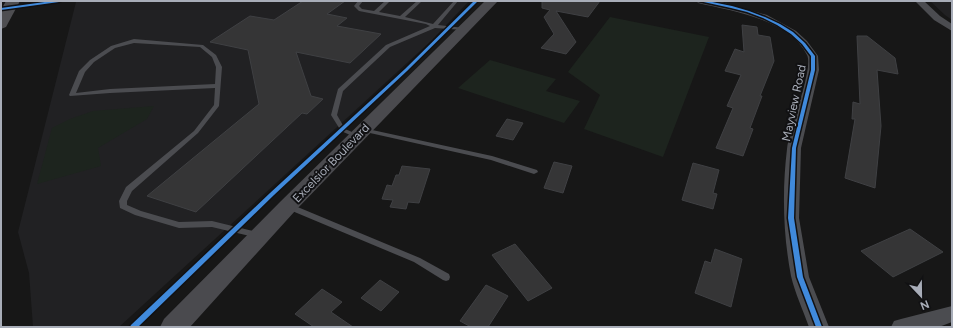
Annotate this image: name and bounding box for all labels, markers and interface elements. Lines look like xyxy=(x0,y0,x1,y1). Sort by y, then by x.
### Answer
street label: Mayview Road xyxy=(779,63,809,143)
street label: Excelsior Boulevard xyxy=(290,121,372,205)
north arrow xyxy=(901,276,941,316)
text: N xyxy=(918,297,931,312)

